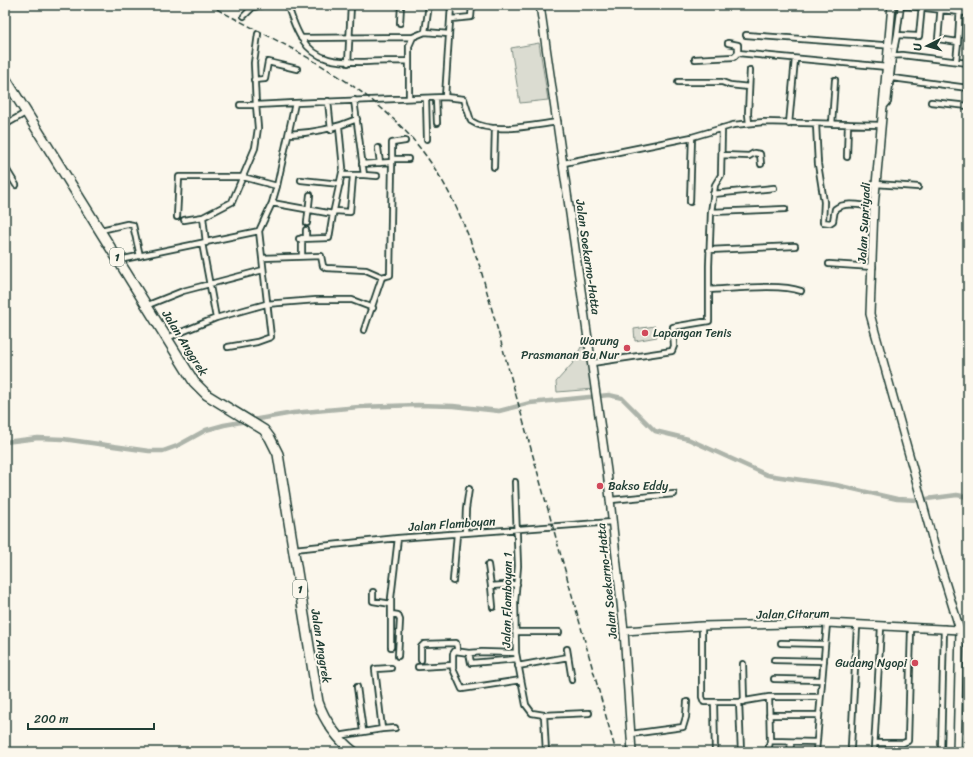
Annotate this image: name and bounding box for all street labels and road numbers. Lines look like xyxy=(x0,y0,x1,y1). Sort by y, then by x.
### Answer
street label: Jalan Supriyadi xyxy=(851,181,877,265)
street label: Jalan Soekarno-Hatta xyxy=(569,197,607,317)
road number: 1 xyxy=(110,248,124,266)
street label: Jalan Anggrek xyxy=(155,305,214,381)
street label: Jalan Flamboyan xyxy=(407,510,497,538)
street label: Jalan Soekarno-Hatta xyxy=(590,521,624,641)
street label: Jalan Flamboyan 1 xyxy=(495,552,519,649)
road number: 1 xyxy=(293,580,307,598)
street label: Jalan Citarum xyxy=(755,602,830,626)
street label: Jalan Anggrek xyxy=(304,606,338,685)

